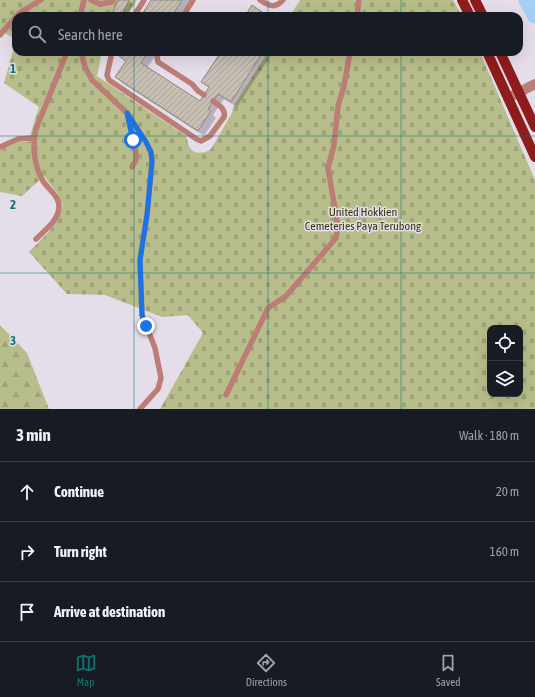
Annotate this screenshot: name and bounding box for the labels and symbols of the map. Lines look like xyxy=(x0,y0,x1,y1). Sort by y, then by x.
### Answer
text: 1 xyxy=(10,61,16,76)
route start xyxy=(124,131,142,149)
text: 2 xyxy=(10,197,16,212)
park label: United Hokkien Cemeteries Paya Terubong xyxy=(305,205,422,233)
route end xyxy=(137,317,155,335)
text: 3 xyxy=(10,333,16,348)

